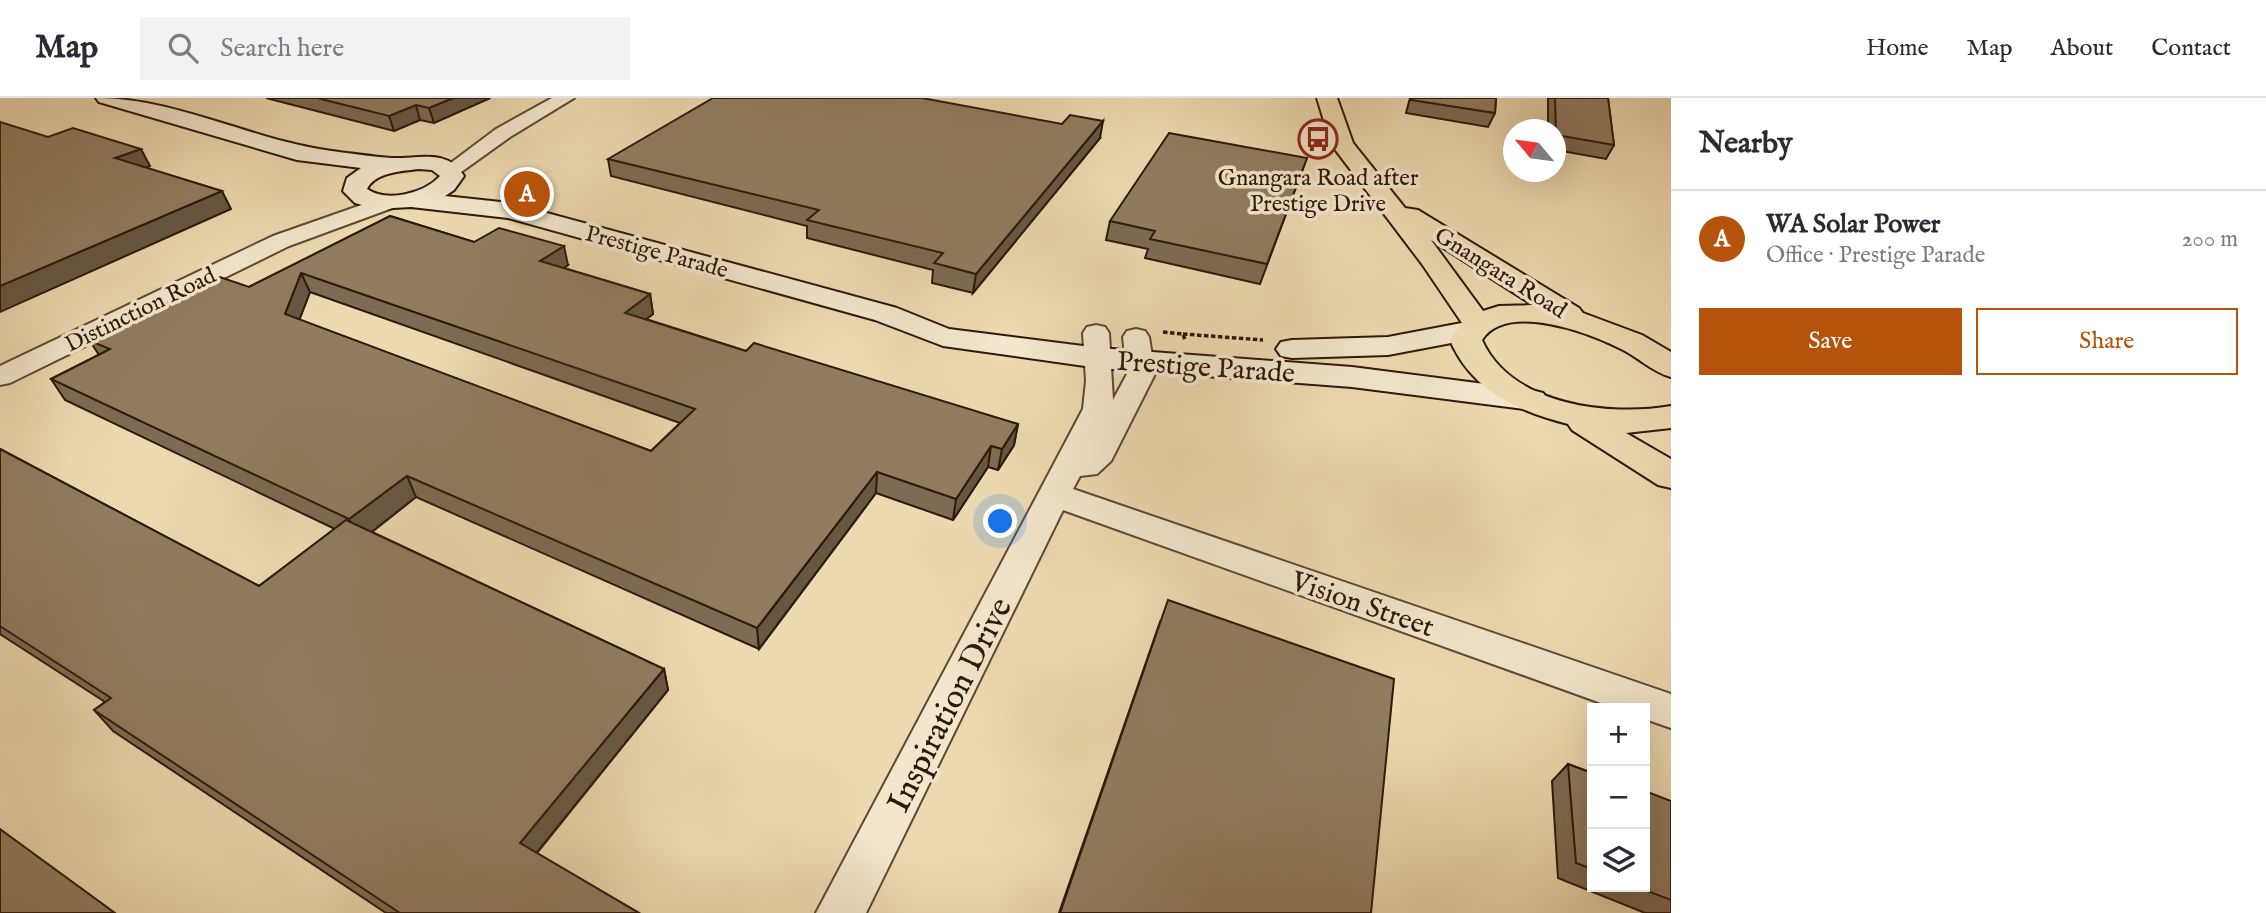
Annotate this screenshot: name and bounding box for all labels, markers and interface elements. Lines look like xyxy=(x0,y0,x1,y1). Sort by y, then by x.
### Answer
search box xyxy=(140,17,630,80)
text: Map xyxy=(35,27,98,69)
icon: search xyxy=(164,29,202,67)
text: Search here xyxy=(220,32,344,65)
text: Home xyxy=(1866,33,1929,64)
text: Map xyxy=(1967,33,2013,64)
text: About xyxy=(2051,33,2113,64)
text: Contact xyxy=(2151,33,2231,64)
bus stop icon: Gnangara Road after Prestige Drive xyxy=(1297,118,1339,160)
north arrow xyxy=(1503,119,1566,182)
text: Nearby xyxy=(1699,125,1792,163)
place label: Gnangara Road after Prestige Drive xyxy=(1218,164,1419,219)
pin: A xyxy=(504,168,550,220)
text: WA Solar Power xyxy=(1766,208,1940,241)
street label: Prestige Parade xyxy=(582,219,731,285)
street label: Gnangara Road xyxy=(1429,221,1572,326)
text: A xyxy=(1714,225,1730,254)
text: 200 m xyxy=(2182,225,2238,254)
text: Office · Prestige Parade xyxy=(1766,241,1985,270)
street label: Distinction Road xyxy=(60,261,222,359)
button: Save xyxy=(1699,308,1962,375)
button: Share xyxy=(1976,308,2238,375)
street label: Prestige Parade xyxy=(1115,345,1296,392)
your location xyxy=(983,504,1017,538)
street label: Vision Street xyxy=(1285,564,1438,646)
street label: Inspiration Drive xyxy=(878,591,1023,820)
map controls xyxy=(1587,703,1650,892)
button: + xyxy=(1587,703,1650,766)
button: − xyxy=(1587,766,1650,829)
button: layers xyxy=(1587,829,1650,892)

